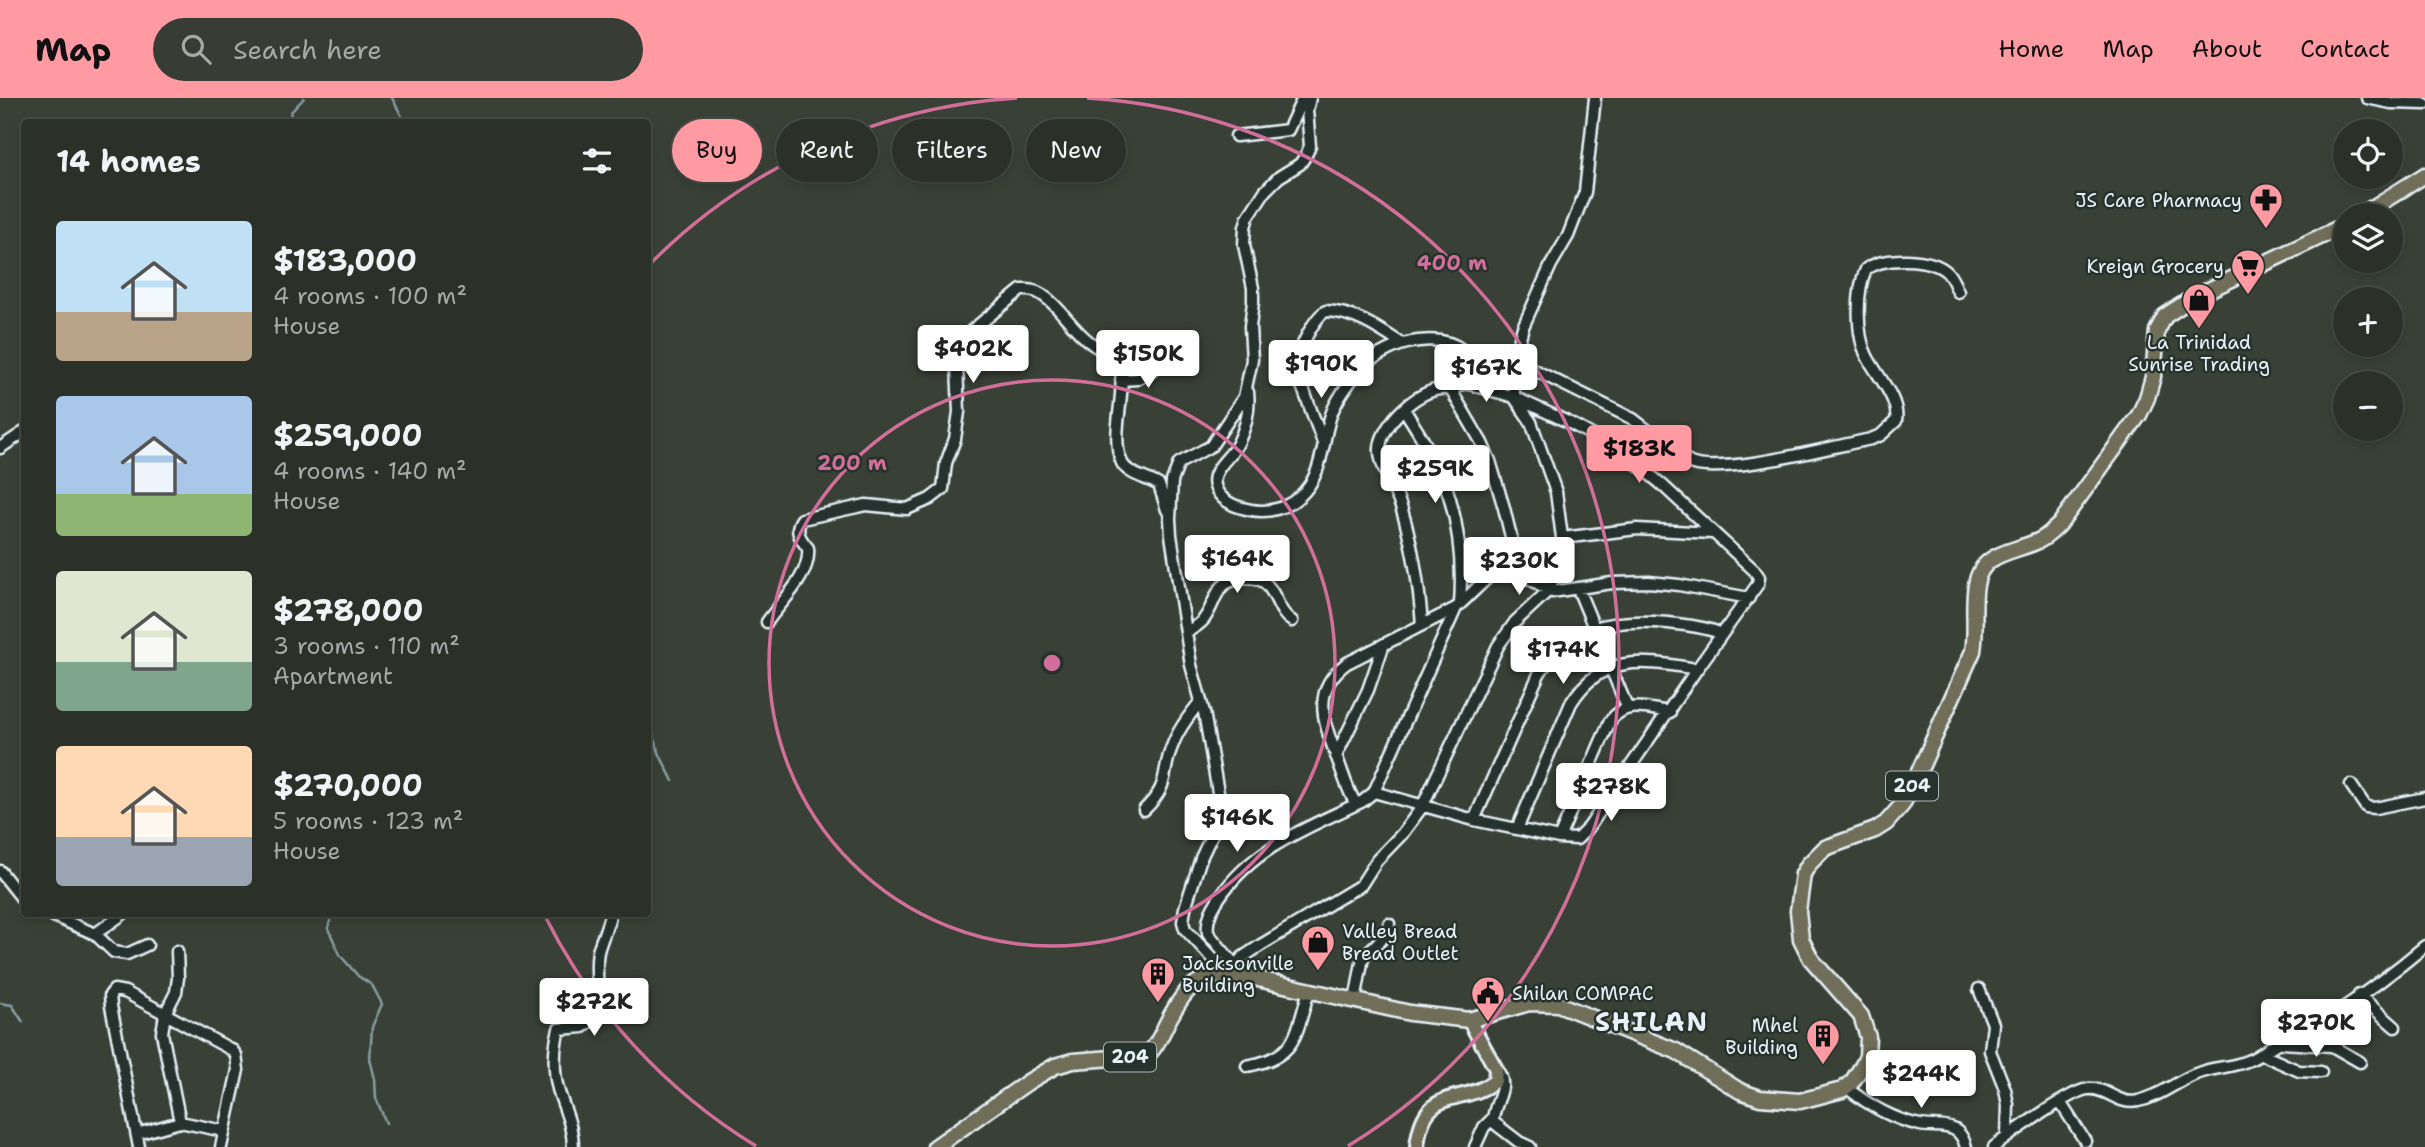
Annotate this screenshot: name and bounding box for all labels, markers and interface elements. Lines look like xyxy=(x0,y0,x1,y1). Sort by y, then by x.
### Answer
search box xyxy=(153,18,643,81)
text: Map xyxy=(35,27,111,72)
icon: search xyxy=(177,30,215,68)
text: Search here xyxy=(233,32,382,67)
text: Home xyxy=(1998,33,2064,65)
text: Map xyxy=(2102,33,2154,65)
text: About xyxy=(2192,33,2262,65)
text: Contact xyxy=(2300,33,2390,65)
chip: Buy xyxy=(672,119,762,182)
chip: Rent xyxy=(776,119,878,182)
chip: Filters xyxy=(892,119,1012,182)
chip: New xyxy=(1026,119,1126,182)
map controls xyxy=(2333,119,2403,441)
button: locate xyxy=(2333,119,2403,189)
text: 14 homes xyxy=(56,141,201,182)
icon: filters xyxy=(578,142,616,180)
pharmacy icon: JS Care Pharmacy xyxy=(2247,181,2285,230)
place label: JS Care Pharmacy xyxy=(2075,188,2242,213)
button: layers xyxy=(2333,203,2403,273)
text: $183,000 xyxy=(273,240,417,281)
supermarket icon: Kreign Grocery xyxy=(2229,247,2267,296)
icon: home xyxy=(112,249,196,333)
text: 400 m xyxy=(1417,249,1487,277)
place label: Kreign Grocery xyxy=(2086,254,2224,279)
text: 4 rooms · 100 m² xyxy=(273,281,467,311)
shop icon: La Trinidad Sunrise Trading xyxy=(2180,281,2218,330)
button: + xyxy=(2333,287,2403,357)
text: House xyxy=(273,311,341,341)
pin: $402K xyxy=(924,326,1022,385)
pin: $150K xyxy=(1099,330,1197,390)
place label: La Trinidad Sunrise Trading xyxy=(2128,330,2270,377)
text: $402K xyxy=(934,333,1012,363)
text: $150K xyxy=(1112,338,1184,368)
pin: $190K xyxy=(1272,341,1370,400)
pin: $167K xyxy=(1437,344,1535,404)
text: $190K xyxy=(1285,348,1357,378)
text: $167K xyxy=(1450,352,1522,382)
button: − xyxy=(2333,371,2403,441)
text: $259,000 xyxy=(273,415,423,456)
icon: home xyxy=(112,424,196,508)
pin: $183K xyxy=(1590,426,1688,485)
text: $183K xyxy=(1603,433,1675,463)
pin: $259K xyxy=(1386,446,1484,505)
text: 200 m xyxy=(817,449,887,477)
text: $259K xyxy=(1397,453,1473,483)
text: 4 rooms · 140 m² xyxy=(273,456,467,486)
text: House xyxy=(273,486,341,516)
pin: $164K xyxy=(1188,536,1286,595)
pin: $230K xyxy=(1470,538,1568,597)
text: $164K xyxy=(1201,543,1273,573)
text: $230K xyxy=(1480,545,1558,575)
text: $278,000 xyxy=(273,590,424,631)
icon: home xyxy=(112,599,196,683)
pin: $174K xyxy=(1514,626,1612,686)
text: 3 rooms · 110 m² xyxy=(273,631,460,661)
text: $174K xyxy=(1527,634,1599,664)
centre of rings xyxy=(1040,651,1064,675)
text: Apartment xyxy=(273,661,393,691)
pin: $278K xyxy=(1562,764,1660,823)
text: $270,000 xyxy=(273,765,423,806)
text: $278K xyxy=(1572,771,1650,801)
road number: 204 xyxy=(1886,772,1938,800)
icon: home xyxy=(112,774,196,858)
pin: $146K xyxy=(1188,794,1286,854)
text: $146K xyxy=(1201,802,1273,832)
text: 5 rooms · 123 m² xyxy=(273,806,463,836)
text: House xyxy=(273,836,341,866)
place label: Valley Bread Bread Outlet xyxy=(1342,919,1459,966)
shop icon: Valley Bread Bread Outlet xyxy=(1299,923,1337,972)
place label: Jacksonville Building xyxy=(1182,951,1294,998)
building icon: Jacksonville Building xyxy=(1139,955,1177,1004)
public building icon: Shilan COMPAC xyxy=(1469,974,1507,1023)
pin: $272K xyxy=(545,978,643,1038)
place label: Shilan COMPAC xyxy=(1512,981,1654,1006)
text: $272K xyxy=(556,986,632,1016)
pin: $270K xyxy=(2267,1000,2365,1059)
district label: SHILAN xyxy=(1595,1004,1709,1039)
text: $270K xyxy=(2277,1007,2355,1037)
place label: Mhel Building xyxy=(1725,1013,1798,1060)
building icon: Mhel Building xyxy=(1804,1017,1842,1066)
road number: 204 xyxy=(1104,1042,1156,1072)
pin: $244K xyxy=(1872,1051,1970,1110)
text: $244K xyxy=(1882,1058,1960,1088)

